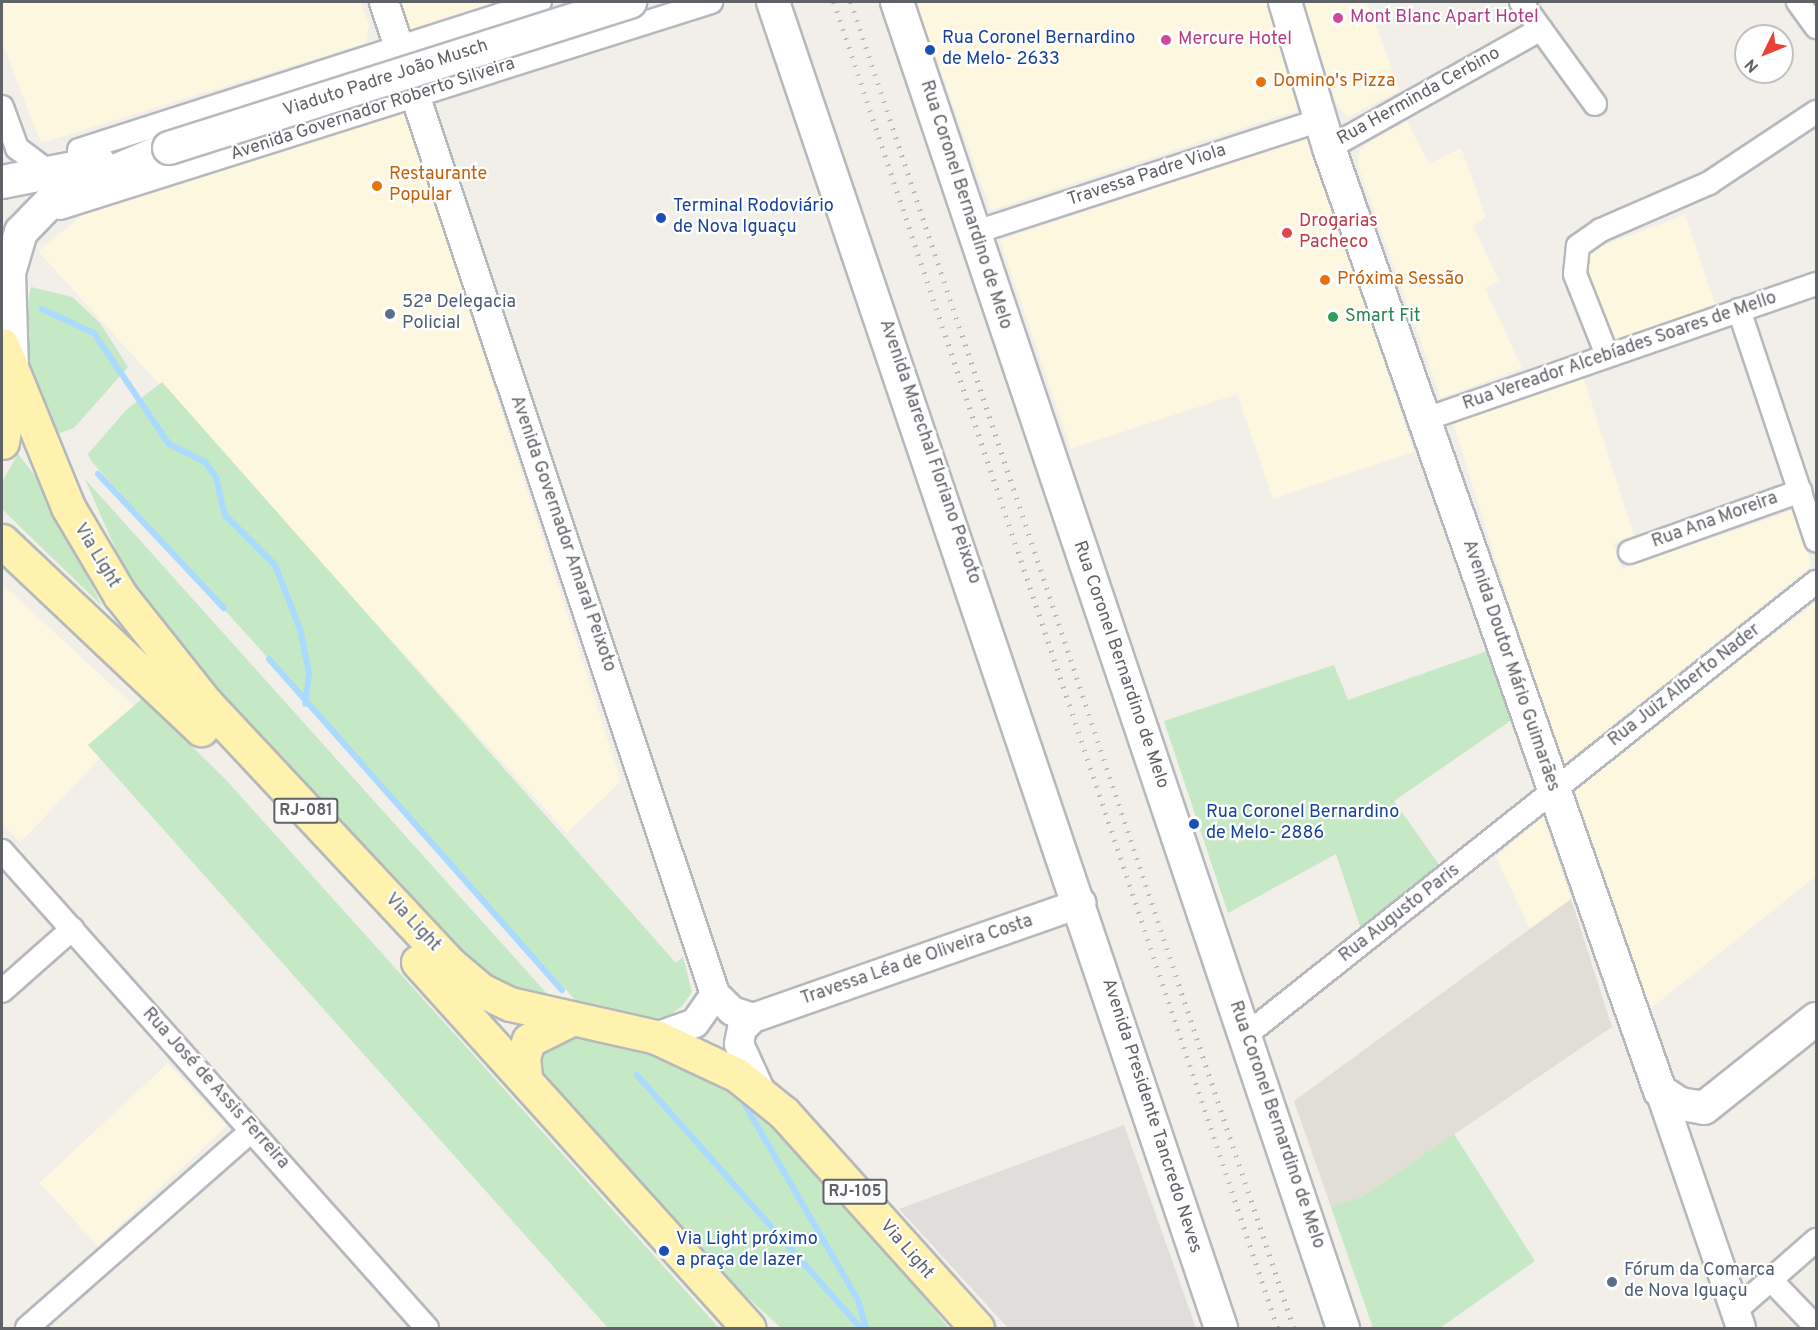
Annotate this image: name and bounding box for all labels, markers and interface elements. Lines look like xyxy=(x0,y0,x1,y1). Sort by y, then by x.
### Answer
place label: Mont Blanc Apart Hotel xyxy=(1350,7,1539,29)
marker: Mont Blanc Apart Hotel xyxy=(1331,11,1345,25)
north arrow xyxy=(1734,24,1794,84)
place label: Rua Coronel Bernardino de Melo- 2633 xyxy=(942,29,1135,72)
place label: Mercure Hotel xyxy=(1178,29,1292,51)
marker: Mercure Hotel xyxy=(1159,33,1173,47)
street label: Viaduto Padre João Musch xyxy=(281,36,491,122)
marker: Rua Coronel Bernardino de Melo- 2633 xyxy=(923,43,937,57)
street label: Rua Herminda Cerbino xyxy=(1334,43,1504,151)
street label: Avenida Governador Roberto Silveira xyxy=(228,54,518,166)
text: N xyxy=(1741,54,1764,76)
place label: Domino's Pizza xyxy=(1273,71,1395,93)
marker: Domino's Pizza xyxy=(1254,75,1268,89)
street label: Rua Coronel Bernardino de Melo xyxy=(914,78,1016,332)
street label: Travessa Padre Viola xyxy=(1065,140,1229,212)
place label: Restaurante Popular xyxy=(389,165,487,207)
marker: Restaurante Popular xyxy=(370,179,384,193)
place label: Terminal Rodoviário de Nova Iguaçu xyxy=(673,197,834,240)
marker: Terminal Rodoviário de Nova Iguaçu xyxy=(654,211,668,225)
place label: Drogarias Pacheco xyxy=(1299,212,1378,254)
marker: Drogarias Pacheco xyxy=(1280,226,1294,240)
place label: Próxima Sessão xyxy=(1337,269,1464,291)
marker: Próxima Sessão xyxy=(1318,273,1332,287)
street label: Rua Vereador Alcebíades Soares de Mello xyxy=(1459,288,1781,416)
place label: 52ª Delegacia Policial xyxy=(402,293,516,336)
place label: Smart Fit xyxy=(1345,306,1421,328)
marker: 52ª Delegacia Policial xyxy=(383,307,397,321)
marker: Smart Fit xyxy=(1326,310,1340,324)
street label: Avenida Marechal Floriano Peixoto xyxy=(873,317,985,587)
street label: Avenida Governador Amaral Peixoto xyxy=(504,393,620,675)
street label: Rua Ana Moreira xyxy=(1649,488,1781,554)
street label: Via Light xyxy=(68,520,124,592)
street label: Avenida Doutor Mário Guimarães xyxy=(1457,537,1563,795)
street label: Rua Coronel Bernardino de Melo xyxy=(1067,538,1173,792)
street label: Rua Juiz Alberto Nader xyxy=(1604,620,1766,752)
road number: RJ-081 xyxy=(273,798,339,824)
place label: Rua Coronel Bernardino de Melo- 2886 xyxy=(1206,803,1399,846)
marker: Rua Coronel Bernardino de Melo- 2886 xyxy=(1187,817,1201,831)
street label: Rua Augusto Paris xyxy=(1335,860,1465,968)
street label: Via Light xyxy=(380,890,444,956)
street label: Travessa Léa de Oliveira Costa xyxy=(798,911,1036,1011)
street label: Avenida Presidente Tancredo Neves xyxy=(1096,976,1206,1256)
street label: Rua Coronel Bernardino de Melo xyxy=(1223,998,1329,1252)
street label: Rua José de Assis Ferreira xyxy=(137,1004,293,1174)
road number: RJ-105 xyxy=(822,1179,888,1205)
street label: Via Light xyxy=(874,1216,938,1284)
place label: Via Light próximo a praça de lazer xyxy=(676,1230,818,1272)
marker: Via Light próximo a praça de lazer xyxy=(657,1244,671,1258)
place label: Fórum da Comarca de Nova Iguaçu xyxy=(1624,1261,1775,1304)
marker: Fórum da Comarca de Nova Iguaçu xyxy=(1605,1275,1619,1289)

